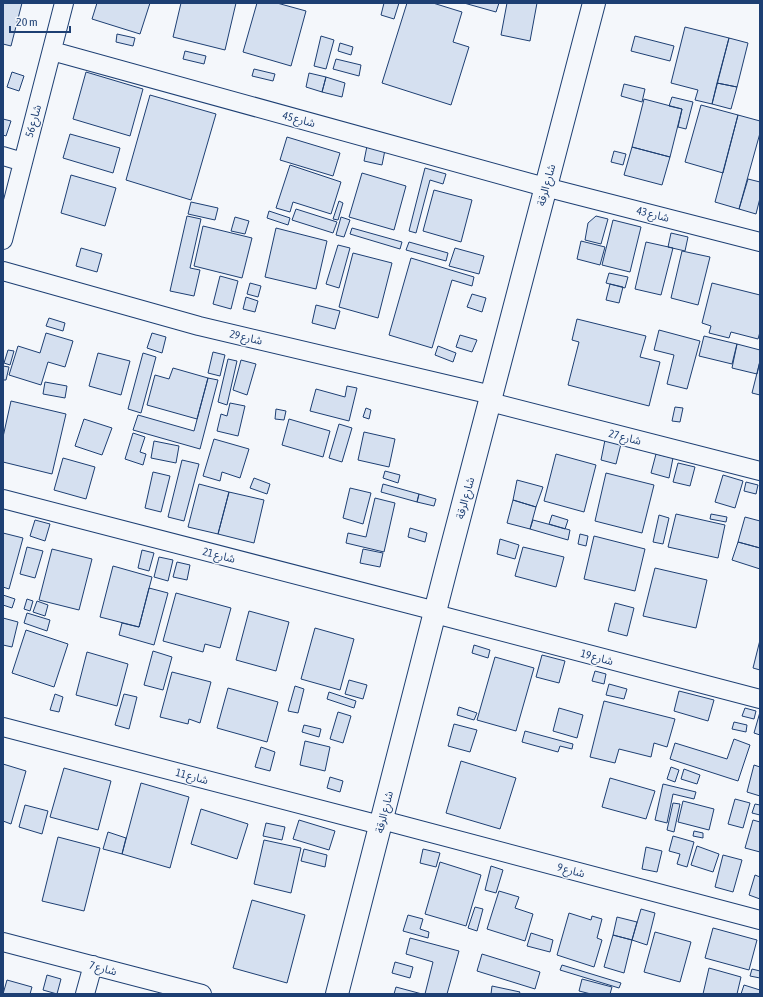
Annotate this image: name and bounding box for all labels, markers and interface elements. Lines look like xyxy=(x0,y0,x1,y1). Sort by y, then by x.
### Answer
scale bar xyxy=(10,8,70,34)
text: 20 m xyxy=(16,15,38,29)
street label: شارع 56 xyxy=(23,103,45,139)
street label: شارع 45 xyxy=(281,109,317,131)
street label: شارع الرقة xyxy=(535,162,559,208)
street label: شارع 43 xyxy=(635,204,671,226)
street label: شارع 29 xyxy=(228,327,264,349)
street label: شارع 27 xyxy=(607,427,643,449)
street label: شارع الرقة xyxy=(454,475,478,521)
street label: شارع 21 xyxy=(201,545,237,567)
street label: شارع 19 xyxy=(579,647,615,669)
street label: شارع 11 xyxy=(174,766,210,788)
street label: شارع الرقة xyxy=(373,789,397,835)
street label: شارع 9 xyxy=(555,861,586,881)
street label: شارع 7 xyxy=(87,959,118,979)

